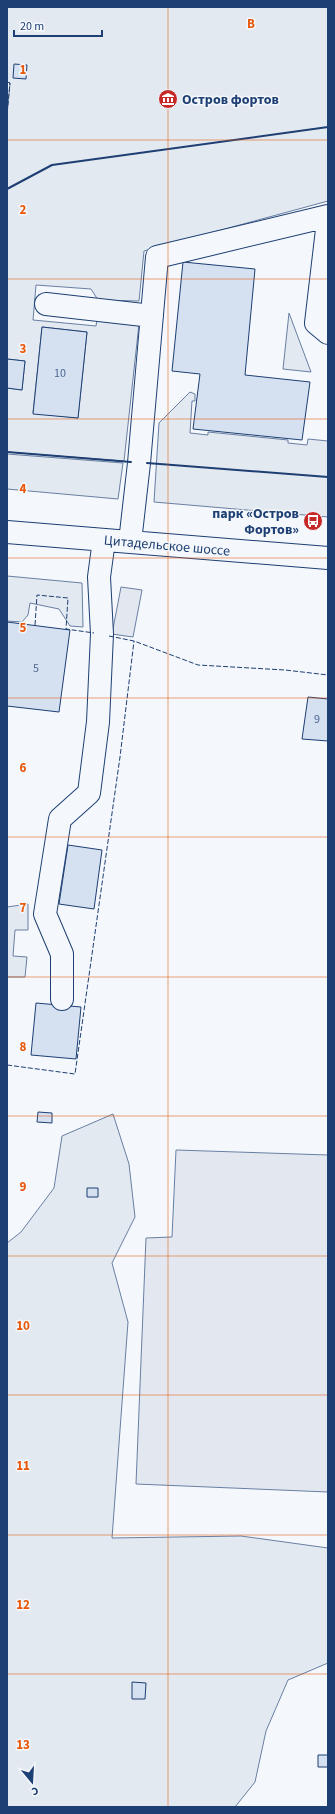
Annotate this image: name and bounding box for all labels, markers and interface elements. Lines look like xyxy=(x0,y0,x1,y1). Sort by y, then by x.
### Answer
scale bar xyxy=(14,12,102,38)
text: B xyxy=(247,15,255,33)
text: 20 m xyxy=(20,18,44,35)
text: 1 xyxy=(20,61,27,79)
museum icon: Остров фортов xyxy=(157,88,179,110)
place label: Остров фортов xyxy=(182,90,279,110)
text: 2 xyxy=(20,201,27,219)
text: 3 xyxy=(20,340,27,358)
house number: 10 xyxy=(54,365,66,382)
text: 4 xyxy=(20,480,27,498)
place label: парк «Остров Фортов» xyxy=(212,504,299,540)
bus stop icon: парк «Остров Фортов» xyxy=(302,510,324,532)
street label: Цитадельское шоссе xyxy=(103,531,231,561)
text: 5 xyxy=(20,619,27,637)
house number: 5 xyxy=(33,660,39,677)
house number: 9 xyxy=(314,711,320,728)
text: 6 xyxy=(20,759,27,777)
text: 7 xyxy=(20,899,27,917)
text: 8 xyxy=(20,1038,27,1056)
text: 9 xyxy=(20,1178,27,1196)
text: 10 xyxy=(16,1317,30,1335)
text: 11 xyxy=(16,1457,30,1475)
text: 12 xyxy=(16,1596,30,1614)
text: 13 xyxy=(16,1736,30,1754)
north arrow xyxy=(12,1762,52,1802)
text: С xyxy=(29,1783,40,1799)

